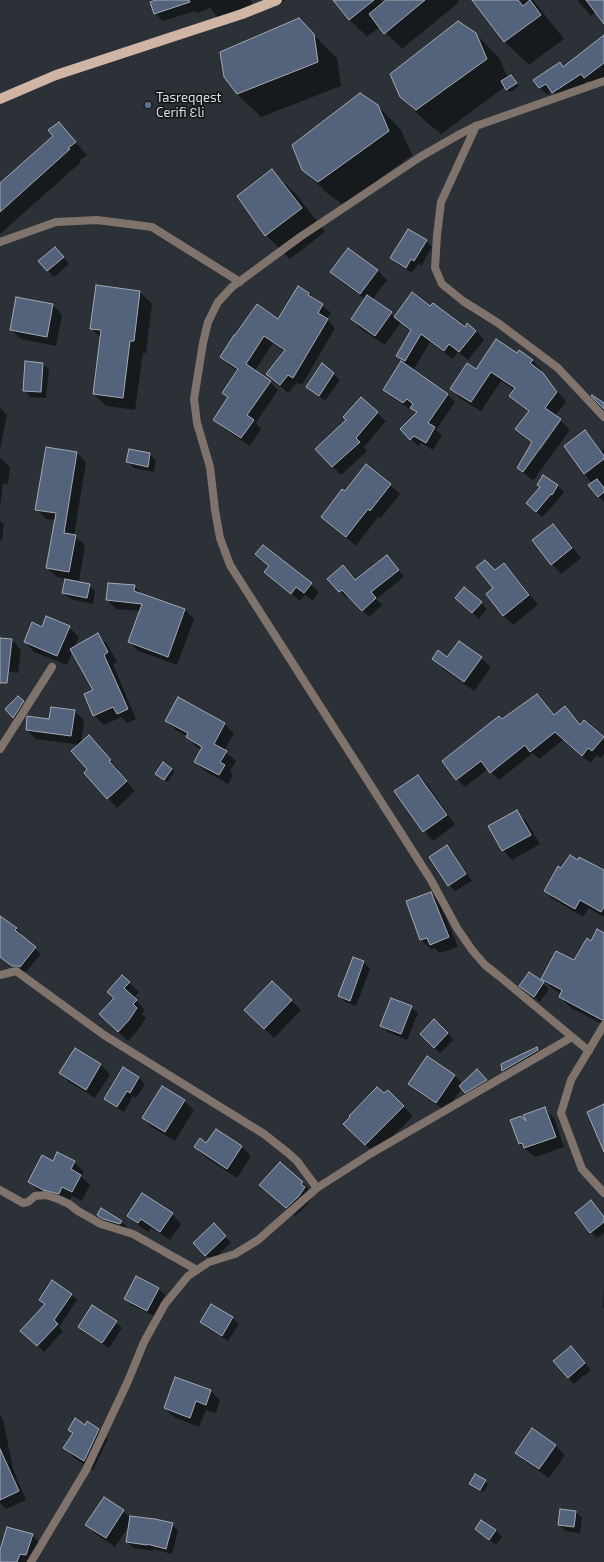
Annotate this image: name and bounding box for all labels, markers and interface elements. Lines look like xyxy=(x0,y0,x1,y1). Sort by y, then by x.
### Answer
place label: Tasreqqest Cerifi Ɛli xyxy=(156,90,221,121)
marker: Tasreqqest Cerifi Ɛli xyxy=(143,100,153,110)

